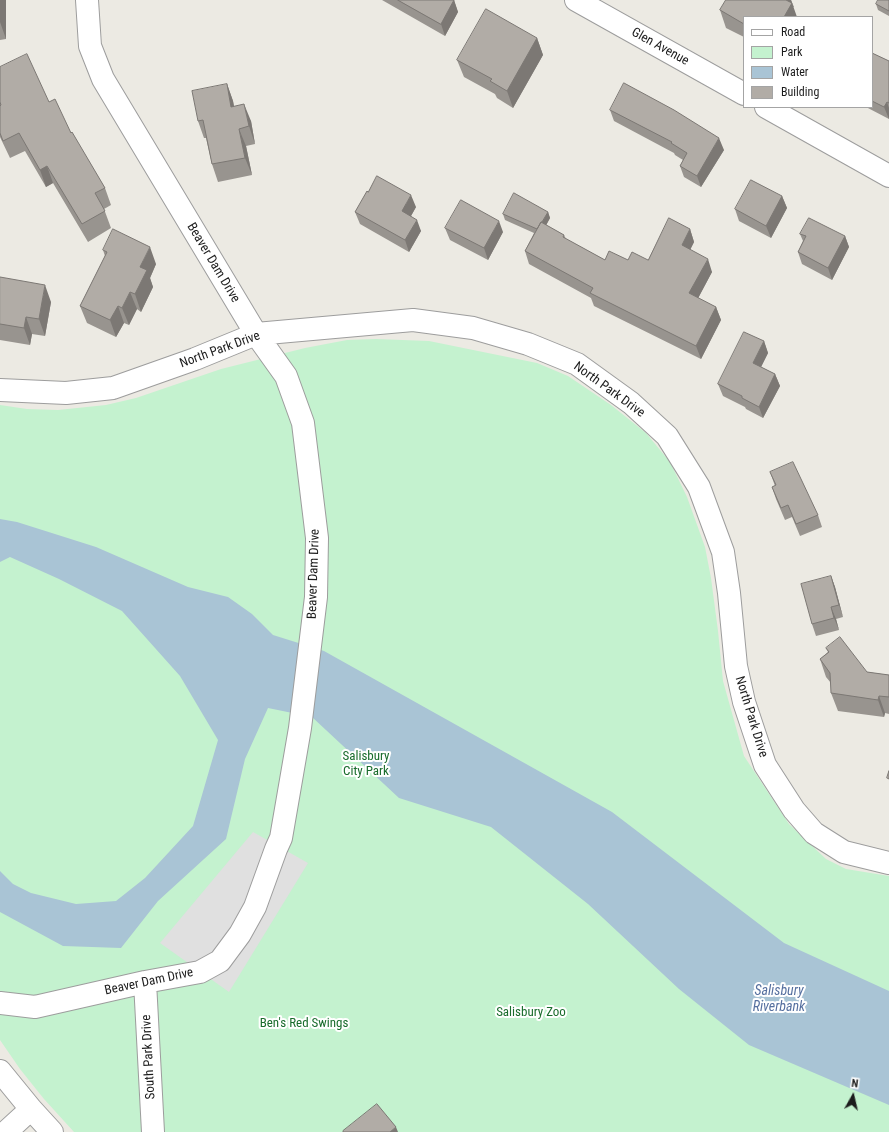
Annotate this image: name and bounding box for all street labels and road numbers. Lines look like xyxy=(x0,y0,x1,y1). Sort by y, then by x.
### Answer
street label: Glen Avenue xyxy=(628,25,692,69)
street label: Beaver Dam Drive xyxy=(183,220,243,306)
street label: North Park Drive xyxy=(178,328,262,372)
street label: North Park Drive xyxy=(570,359,648,421)
street label: Beaver Dam Drive xyxy=(305,529,323,619)
street label: North Park Drive xyxy=(731,675,771,759)
street label: Beaver Dam Drive xyxy=(103,965,195,999)
street label: South Park Drive xyxy=(139,1014,159,1100)

